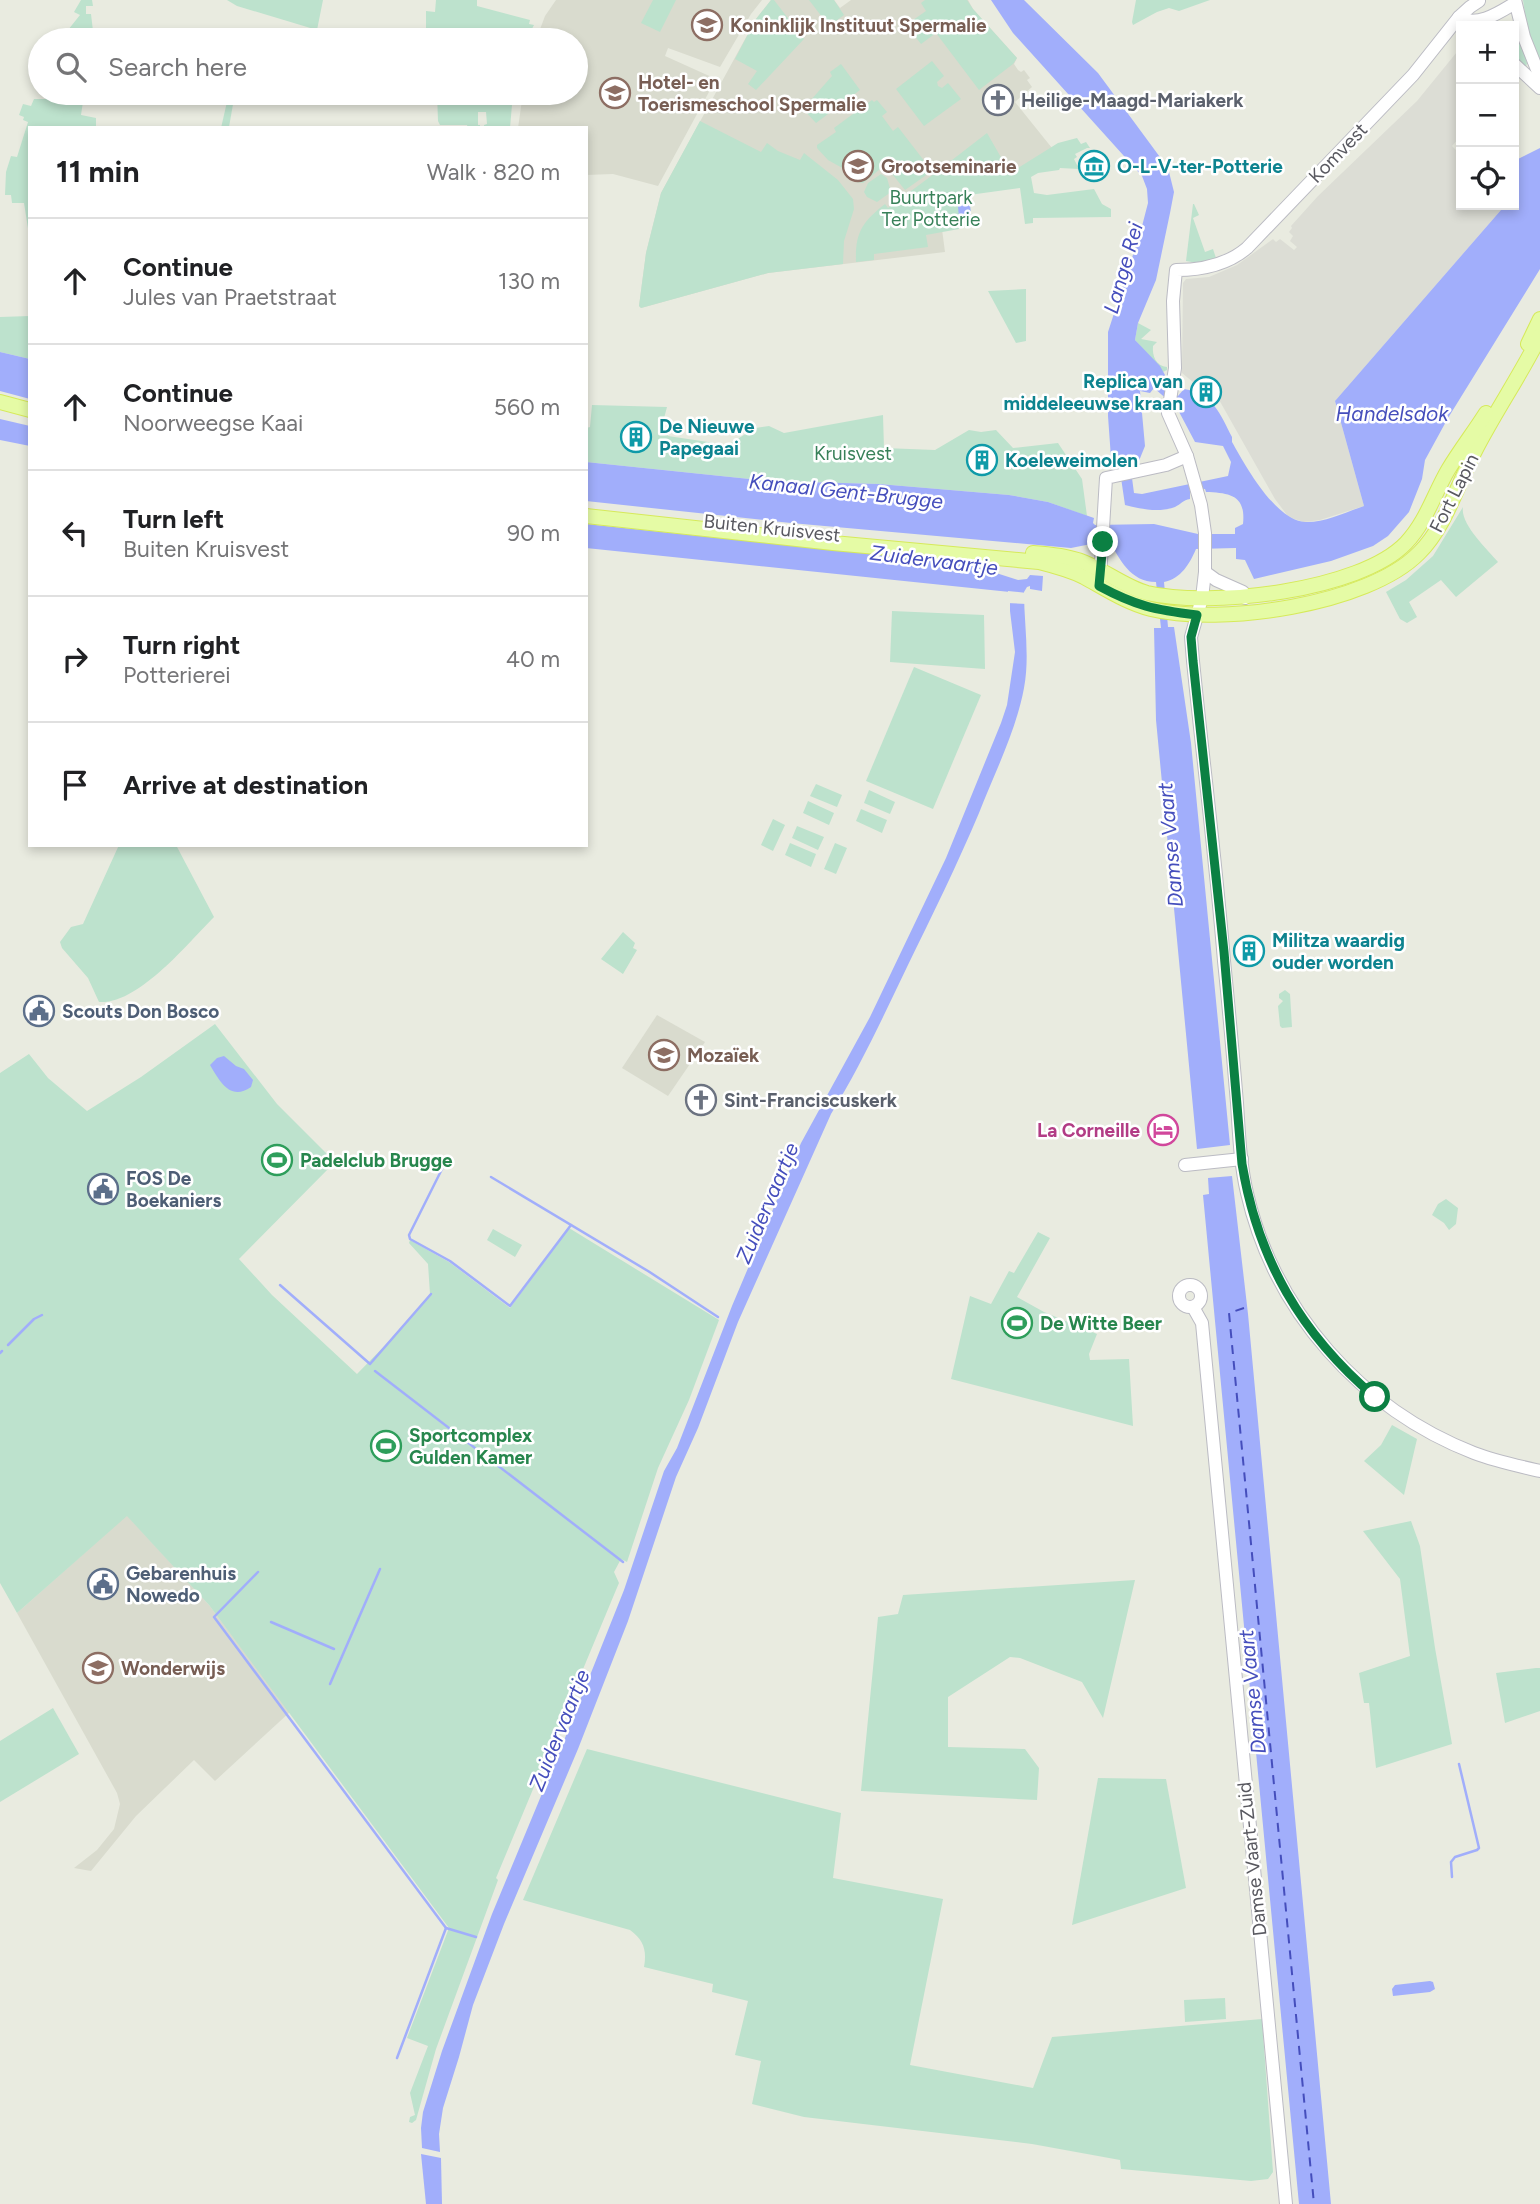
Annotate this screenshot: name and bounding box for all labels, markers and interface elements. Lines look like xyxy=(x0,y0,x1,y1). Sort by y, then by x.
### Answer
school or university icon: Koninklijk Instituut Spermalie xyxy=(690,8,724,42)
place label: Koninklijk Instituut Spermalie xyxy=(730,14,987,37)
map controls xyxy=(1456,21,1519,210)
button: + xyxy=(1456,21,1519,84)
search box xyxy=(28,28,588,105)
icon: search xyxy=(52,48,90,86)
text: Search here xyxy=(108,51,247,83)
place label: Hotel- en Toerismeschool Spermalie xyxy=(638,71,867,116)
school or university icon: Hotel- en Toerismeschool Spermalie xyxy=(598,76,632,110)
church icon: Heilige-Maagd-Mariakerk xyxy=(981,83,1015,117)
button: − xyxy=(1456,84,1519,147)
place label: Heilige-Maagd-Mariakerk xyxy=(1021,89,1244,112)
street label: Komvest xyxy=(1304,118,1372,188)
button: locate xyxy=(1456,147,1519,210)
school or university icon: Grootseminarie xyxy=(841,149,875,183)
museum icon: O-L-V-ter-Potterie xyxy=(1077,149,1111,183)
text: 11 min xyxy=(56,153,140,190)
place label: Grootseminarie xyxy=(881,155,1017,178)
place label: O-L-V-ter-Potterie xyxy=(1117,155,1283,178)
text: Walk · 820 m xyxy=(427,158,560,186)
park label: Buurtpark Ter Potterie xyxy=(882,186,980,231)
water label: Lange Rei xyxy=(1098,220,1148,316)
text: Continue xyxy=(123,251,233,283)
icon: ahead xyxy=(56,262,94,300)
text: 130 m xyxy=(498,267,560,295)
text: Jules van Praetstraat xyxy=(123,283,337,311)
place label: Replica van middeleeuwse kraan xyxy=(1004,370,1183,415)
building icon: Replica van middeleeuwse kraan xyxy=(1189,375,1223,409)
text: Continue xyxy=(123,377,233,409)
icon: ahead xyxy=(56,388,94,426)
text: 560 m xyxy=(494,393,560,421)
water label: Handelsdok xyxy=(1336,401,1449,426)
text: Noorweegse Kaai xyxy=(123,409,303,437)
place label: De Nieuwe Papegaai xyxy=(659,415,755,460)
building icon: De Nieuwe Papegaai xyxy=(619,420,653,454)
park label: Kruisvest xyxy=(814,442,892,465)
building icon: Koeleweimolen xyxy=(965,443,999,477)
place label: Koeleweimolen xyxy=(1005,449,1138,472)
street label: Fort Lapin xyxy=(1424,450,1484,536)
water label: Kanaal Gent-Brugge xyxy=(748,468,945,514)
text: Turn left xyxy=(123,503,224,535)
street label: Buiten Kruisvest xyxy=(703,509,841,547)
icon: left xyxy=(56,514,94,552)
text: 90 m xyxy=(507,519,560,547)
route end xyxy=(1087,526,1118,557)
text: Buiten Kruisvest xyxy=(123,535,289,563)
water label: Zuidervaartje xyxy=(869,540,1000,580)
text: Turn right xyxy=(123,629,240,661)
icon: right xyxy=(56,640,94,678)
text: 40 m xyxy=(506,645,560,673)
text: Potterierei xyxy=(123,661,231,689)
icon: arrive xyxy=(56,766,94,804)
text: Arrive at destination xyxy=(123,769,368,801)
water label: Damse Vaart xyxy=(1152,781,1188,908)
place label: Militza waardig ouder worden xyxy=(1272,929,1405,974)
building icon: Militza waardig ouder worden xyxy=(1232,934,1266,968)
public building icon: Scouts Don Bosco xyxy=(22,994,56,1028)
place label: Scouts Don Bosco xyxy=(62,1000,219,1023)
school or university icon: Mozaïek xyxy=(647,1038,681,1072)
place label: Mozaïek xyxy=(687,1044,760,1067)
church icon: Sint-Franciscuskerk xyxy=(684,1083,718,1117)
place label: Sint-Franciscuskerk xyxy=(724,1089,898,1112)
hotel icon: La Corneille xyxy=(1146,1113,1180,1147)
place label: La Corneille xyxy=(1037,1119,1140,1142)
water label: Zuidervaartje xyxy=(730,1139,804,1267)
sports icon: Padelclub Brugge xyxy=(260,1143,294,1177)
place label: Padelclub Brugge xyxy=(300,1149,453,1172)
place label: FOS De Boekaniers xyxy=(126,1167,222,1212)
public building icon: FOS De Boekaniers xyxy=(86,1172,120,1206)
sports icon: De Witte Beer xyxy=(1000,1306,1034,1340)
place label: De Witte Beer xyxy=(1040,1312,1162,1335)
route start xyxy=(1359,1381,1390,1412)
place label: Sportcomplex Gulden Kamer xyxy=(409,1424,532,1469)
sports icon: Sportcomplex Gulden Kamer xyxy=(369,1429,403,1463)
place label: Gebarenhuis Nowedo xyxy=(126,1562,236,1607)
public building icon: Gebarenhuis Nowedo xyxy=(86,1567,120,1601)
water label: Damse Vaart xyxy=(1233,1628,1271,1755)
school or university icon: Wonderwijs xyxy=(81,1651,115,1685)
place label: Wonderwijs xyxy=(121,1657,225,1680)
water label: Zuidervaartje xyxy=(523,1665,595,1794)
street label: Damse Vaart-Zuid xyxy=(1232,1781,1272,1937)

